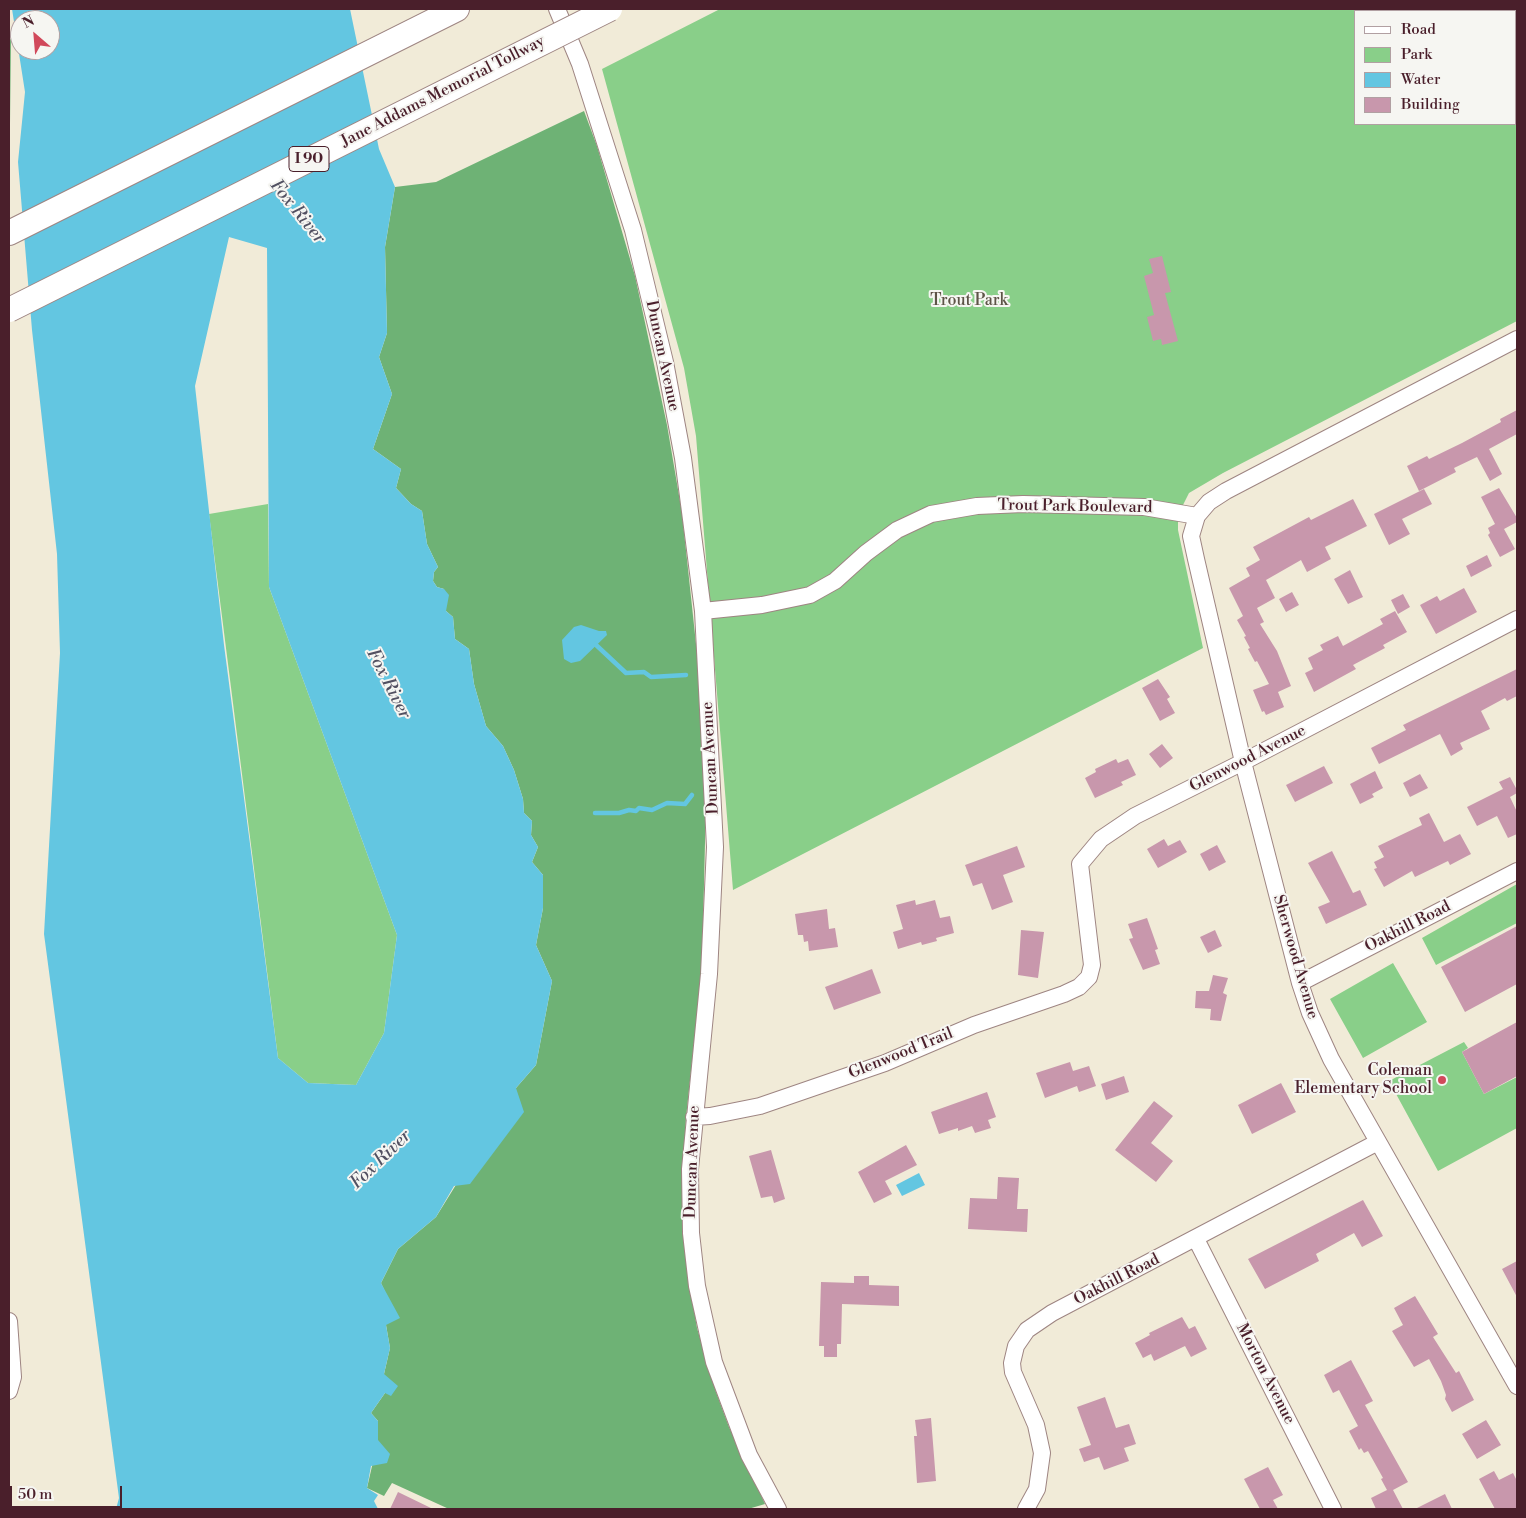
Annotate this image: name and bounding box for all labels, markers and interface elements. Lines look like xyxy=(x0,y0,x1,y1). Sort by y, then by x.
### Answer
north arrow xyxy=(10,10,60,60)
legend xyxy=(1354,10,1516,125)
text: N xyxy=(20,12,38,33)
text: Road xyxy=(1401,20,1436,39)
street label: Jane Addams Memorial Tollway xyxy=(338,32,548,152)
text: Park xyxy=(1401,45,1432,64)
text: Water xyxy=(1401,70,1440,89)
text: Building xyxy=(1401,95,1460,114)
road number: I 90 xyxy=(289,146,329,172)
water label: Fox River xyxy=(265,176,329,248)
park label: Trout Park xyxy=(930,291,1008,311)
street label: Duncan Avenue xyxy=(641,299,683,413)
street label: Trout Park Boulevard xyxy=(997,496,1153,518)
water label: Fox River xyxy=(361,645,415,723)
street label: Duncan Avenue xyxy=(698,701,724,815)
street label: Glenwood Avenue xyxy=(1187,721,1309,797)
street label: Sherwood Avenue xyxy=(1268,893,1322,1021)
street label: Oakhill Road xyxy=(1362,897,1454,957)
street label: Glenwood Trail xyxy=(846,1024,956,1084)
place label: Coleman Elementary School xyxy=(1295,1061,1432,1099)
marker: Coleman Elementary School xyxy=(1436,1074,1448,1086)
street label: Duncan Avenue xyxy=(681,1105,705,1219)
water label: Fox River xyxy=(346,1126,416,1194)
street label: Oakhill Road xyxy=(1071,1250,1163,1310)
street label: Morton Avenue xyxy=(1231,1320,1299,1428)
scale bar xyxy=(12,1476,125,1508)
text: 50 m xyxy=(18,1485,52,1504)

